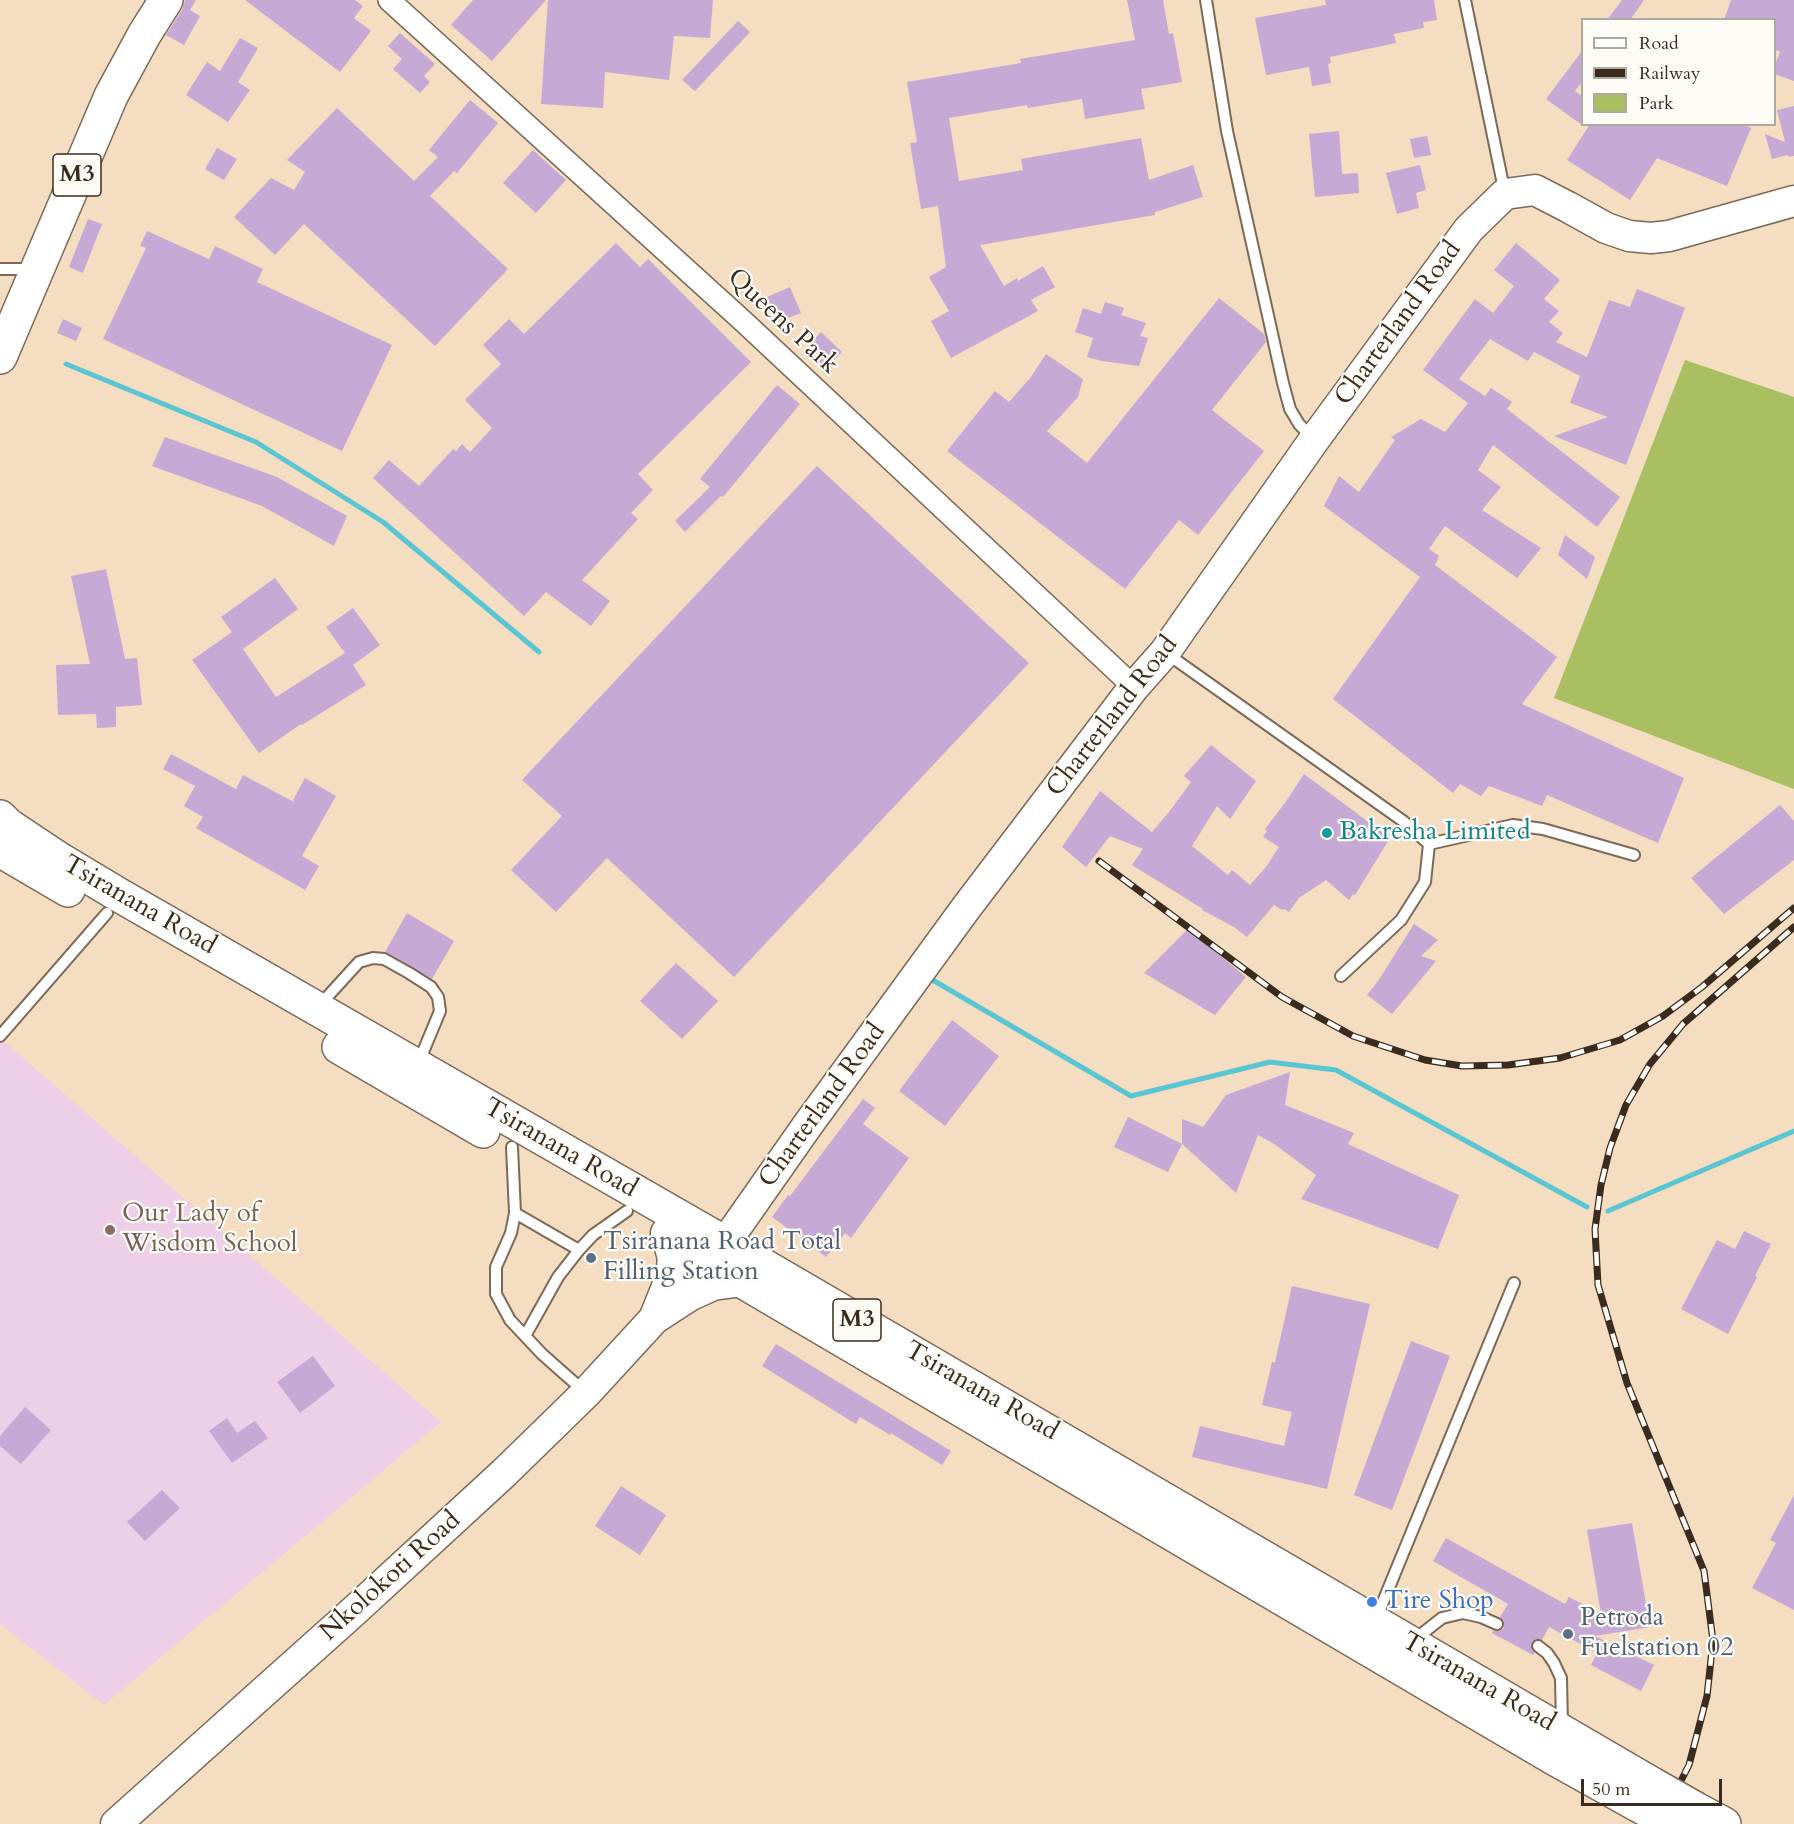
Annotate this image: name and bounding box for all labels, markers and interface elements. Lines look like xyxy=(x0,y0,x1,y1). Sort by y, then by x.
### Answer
legend xyxy=(1581,18,1776,126)
text: Road xyxy=(1639,31,1679,56)
text: Railway xyxy=(1639,61,1701,86)
text: Park xyxy=(1639,91,1674,116)
road number: M3 xyxy=(53,154,101,196)
street label: Charterland Road xyxy=(1329,236,1469,412)
street label: Queens Park xyxy=(720,263,844,381)
street label: Charterland Road xyxy=(1041,631,1185,803)
place label: Bakresha Limited xyxy=(1339,817,1530,849)
marker: Bakresha Limited xyxy=(1320,826,1334,840)
street label: Tsiranana Road xyxy=(57,850,221,962)
street label: Charterland Road xyxy=(753,1018,893,1194)
street label: Tsiranana Road xyxy=(478,1093,642,1205)
place label: Our Lady of Wisdom School xyxy=(122,1199,297,1260)
marker: Our Lady of Wisdom School xyxy=(103,1223,117,1237)
place label: Tsiranana Road Total Filling Station xyxy=(603,1227,841,1288)
marker: Tsiranana Road Total Filling Station xyxy=(584,1251,598,1265)
road number: M3 xyxy=(833,1299,881,1341)
street label: Tsiranana Road xyxy=(899,1336,1063,1448)
street label: Nkolokoti Road xyxy=(314,1506,468,1648)
place label: Tire Shop xyxy=(1384,1586,1494,1618)
marker: Tire Shop xyxy=(1365,1595,1379,1609)
place label: Petroda Fuelstation 02 xyxy=(1580,1603,1734,1664)
street label: Tsiranana Road xyxy=(1396,1627,1560,1739)
marker: Petroda Fuelstation 02 xyxy=(1561,1627,1575,1641)
scale bar xyxy=(1584,1767,1725,1805)
text: 50 m xyxy=(1592,1777,1631,1802)

